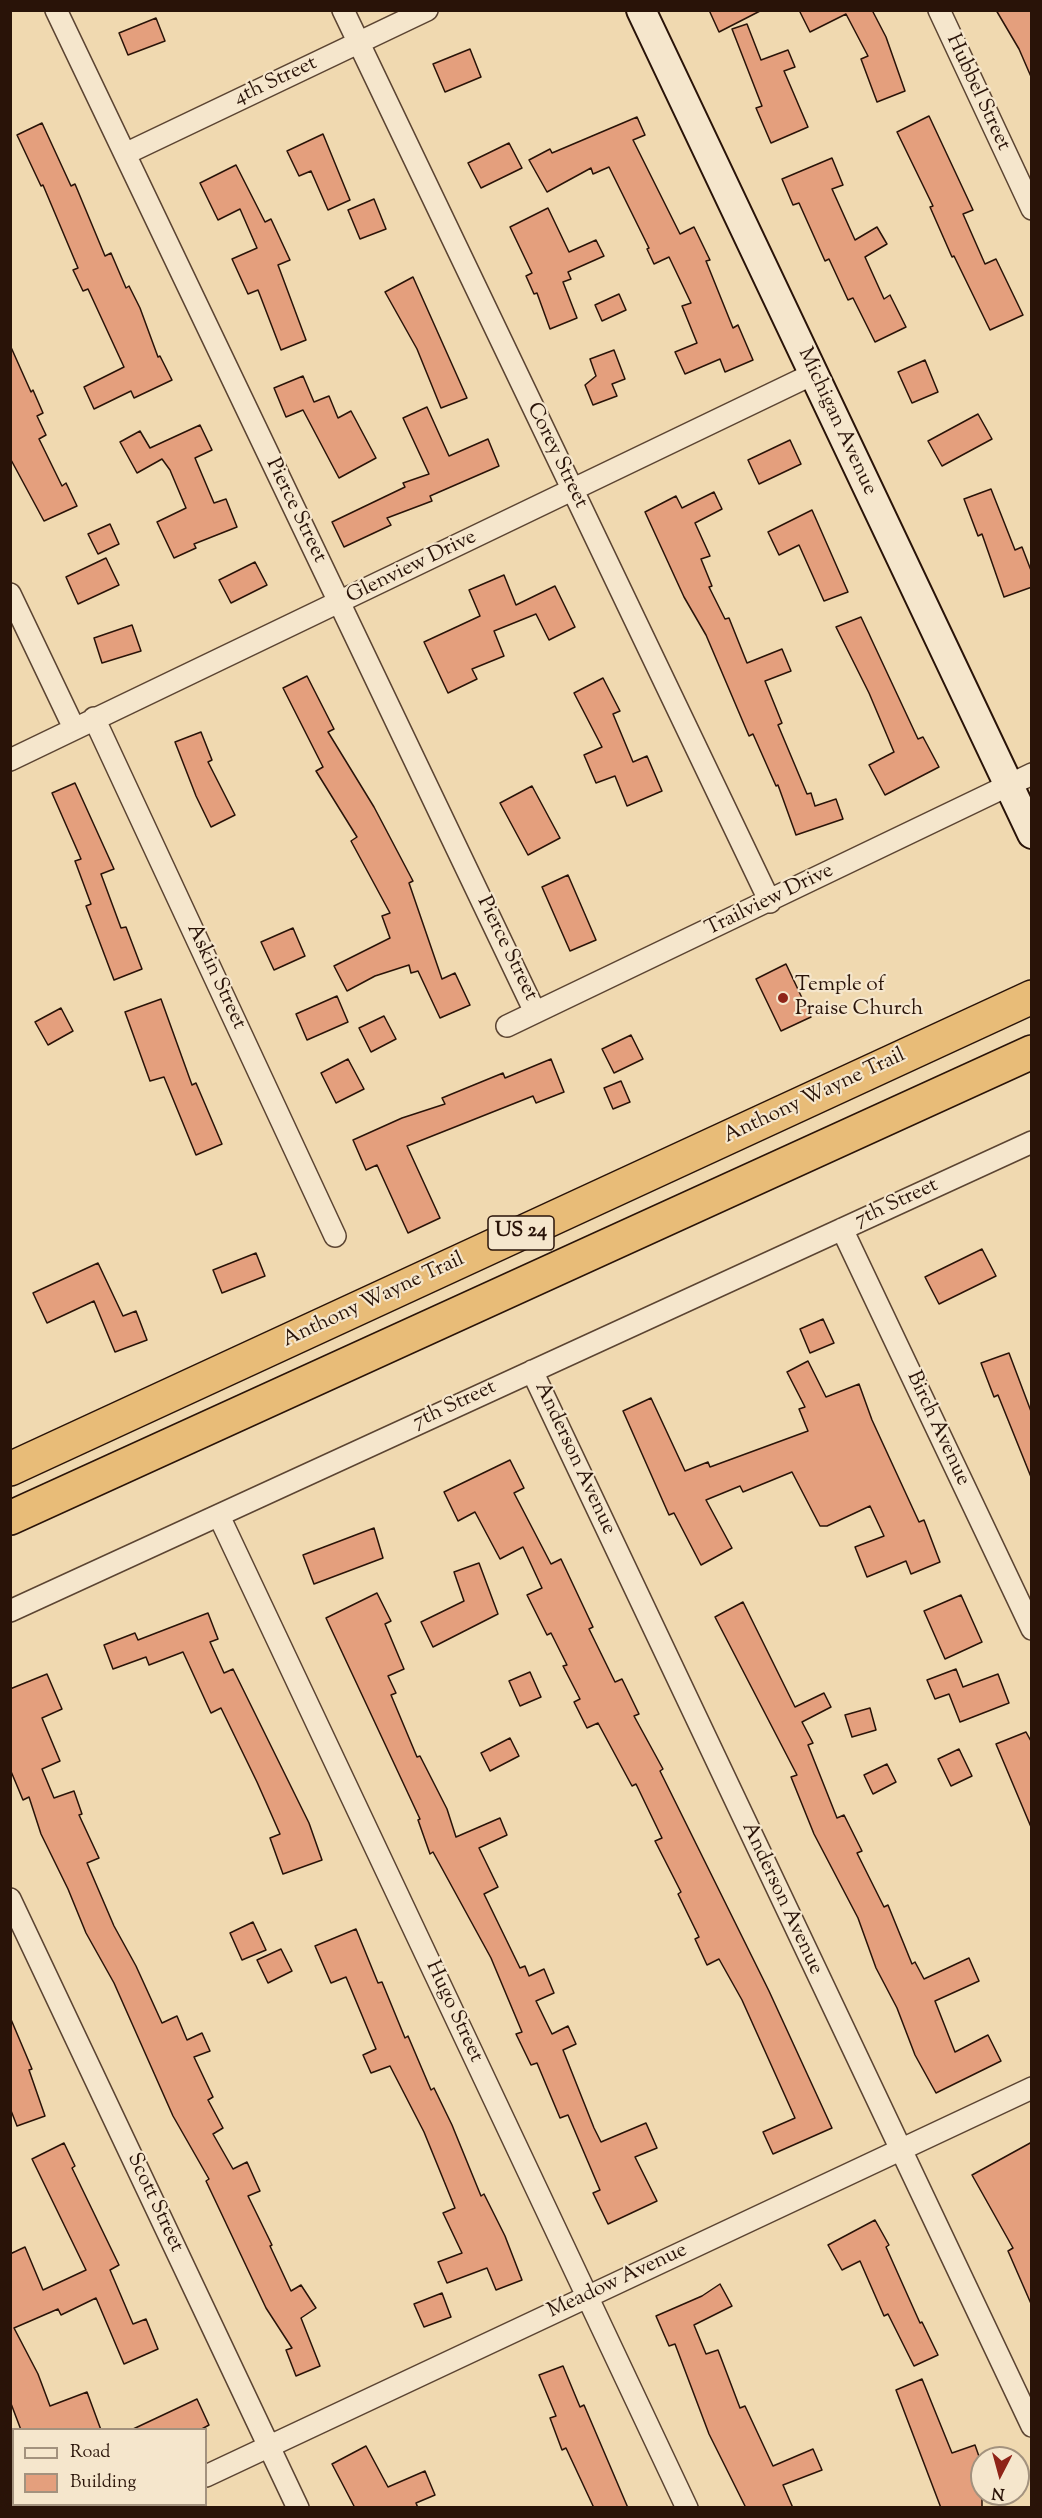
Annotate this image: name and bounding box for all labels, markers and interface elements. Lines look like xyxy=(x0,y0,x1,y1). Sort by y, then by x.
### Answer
street label: Hubbel Street xyxy=(939,31,1015,155)
street label: 4th Street xyxy=(231,52,321,112)
street label: Michigan Avenue xyxy=(791,344,881,500)
street label: Corey Street xyxy=(520,399,592,513)
street label: Pierce Street xyxy=(259,455,331,567)
street label: Glenview Drive xyxy=(343,526,481,610)
street label: Trailview Drive xyxy=(702,859,838,943)
street label: Pierce Street xyxy=(470,893,542,1005)
street label: Askin Street xyxy=(180,920,250,1034)
place label: Temple of Praise Church xyxy=(795,973,923,1023)
marker: Temple of Praise Church xyxy=(776,991,790,1005)
street label: Anthony Wayne Trail xyxy=(720,1044,910,1150)
street label: 7th Street xyxy=(851,1174,943,1234)
road number: US 24 xyxy=(488,1216,554,1250)
street label: Anthony Wayne Trail xyxy=(279,1248,469,1354)
street label: Birch Avenue xyxy=(900,1368,974,1490)
street label: 7th Street xyxy=(409,1376,501,1436)
street label: Anderson Avenue xyxy=(528,1379,620,1539)
street label: Anderson Avenue xyxy=(735,1819,827,1979)
street label: Hugo Street xyxy=(419,1957,487,2067)
street label: Scott Street xyxy=(120,2149,188,2257)
street label: Meadow Avenue xyxy=(544,2239,692,2325)
legend xyxy=(12,2428,207,2506)
text: Road xyxy=(70,2440,110,2466)
north arrow xyxy=(970,2446,1030,2506)
text: Building xyxy=(70,2470,136,2496)
text: N xyxy=(991,2480,1006,2505)

